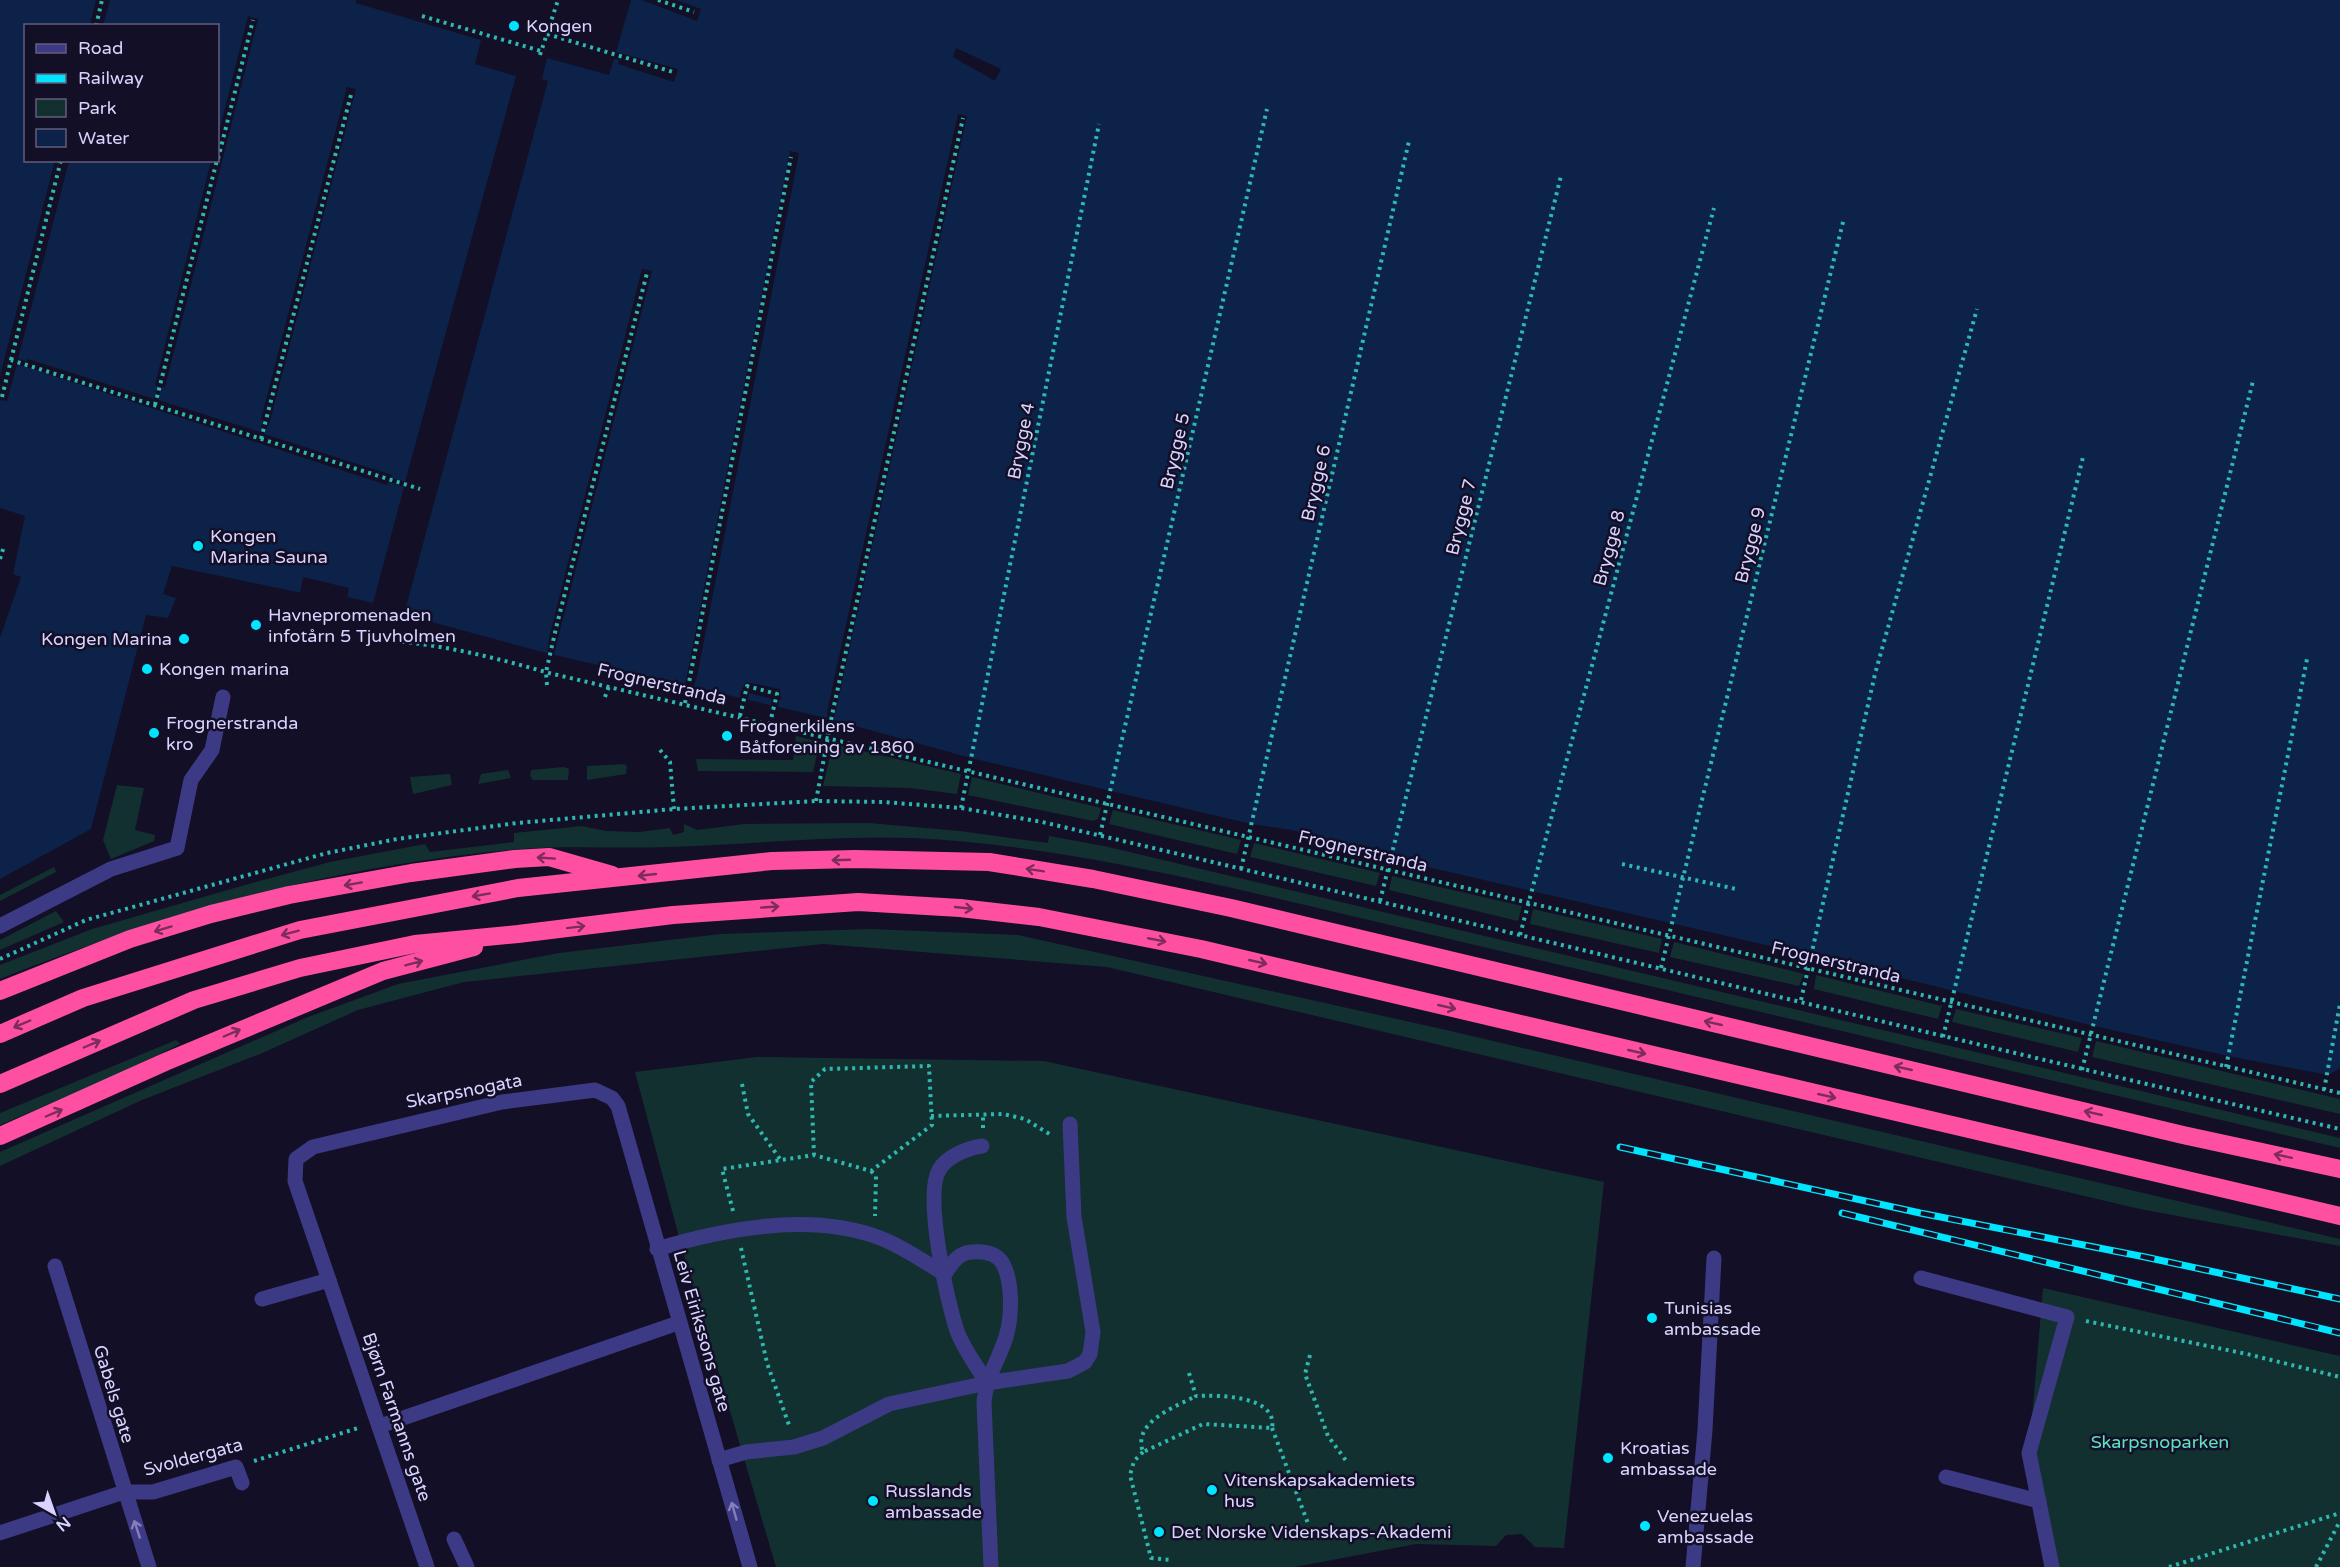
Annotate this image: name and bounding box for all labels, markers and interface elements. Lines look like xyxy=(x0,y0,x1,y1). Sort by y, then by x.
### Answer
place label: Kongen xyxy=(526,15,592,37)
marker: Kongen xyxy=(507,19,521,33)
legend xyxy=(24,24,219,162)
text: Road xyxy=(78,37,123,59)
text: Railway xyxy=(78,67,144,89)
text: Park xyxy=(78,97,117,119)
text: Water xyxy=(78,127,129,149)
street label: Brygge 4 xyxy=(1003,401,1039,481)
street label: Brygge 5 xyxy=(1156,411,1194,491)
street label: Brygge 6 xyxy=(1297,443,1335,523)
street label: Brygge 7 xyxy=(1441,477,1481,557)
street label: Brygge 9 xyxy=(1730,505,1770,585)
street label: Brygge 8 xyxy=(1588,508,1630,588)
place label: Kongen Marina Sauna xyxy=(210,525,328,568)
marker: Kongen Marina Sauna xyxy=(191,539,205,553)
place label: Havnepromenaden infotårn 5 Tjuvholmen xyxy=(268,604,456,647)
marker: Havnepromenaden infotårn 5 Tjuvholmen xyxy=(249,618,263,632)
place label: Kongen Marina xyxy=(41,628,172,650)
marker: Kongen Marina xyxy=(177,632,191,646)
place label: Kongen marina xyxy=(159,658,289,680)
street label: Frognerstranda xyxy=(595,658,729,710)
marker: Kongen marina xyxy=(140,662,154,676)
place label: Frognerstranda kro xyxy=(166,712,298,755)
place label: Frognerkilens Båtforening av 1860 xyxy=(739,715,914,758)
marker: Frognerstranda kro xyxy=(147,726,161,740)
marker: Frognerkilens Båtforening av 1860 xyxy=(720,729,734,743)
street label: Frognerstranda xyxy=(1296,825,1430,877)
one-way arrow xyxy=(536,853,556,864)
one-way arrow xyxy=(832,854,852,865)
one-way arrow xyxy=(1026,864,1046,875)
one-way arrow xyxy=(637,870,657,881)
one-way arrow xyxy=(344,879,363,890)
one-way arrow xyxy=(472,889,492,900)
one-way arrow xyxy=(759,901,779,912)
one-way arrow xyxy=(954,903,974,914)
one-way arrow xyxy=(565,921,585,932)
one-way arrow xyxy=(154,924,173,935)
one-way arrow xyxy=(281,927,300,939)
one-way arrow xyxy=(1146,935,1166,946)
street label: Frognerstranda xyxy=(1769,936,1903,988)
one-way arrow xyxy=(404,957,423,969)
one-way arrow xyxy=(1248,957,1267,969)
one-way arrow xyxy=(1437,1002,1457,1013)
one-way arrow xyxy=(1704,1016,1723,1028)
one-way arrow xyxy=(13,1019,32,1030)
one-way arrow xyxy=(222,1027,240,1038)
one-way arrow xyxy=(83,1038,101,1049)
one-way arrow xyxy=(1628,1046,1647,1058)
one-way arrow xyxy=(1894,1062,1913,1073)
street label: Skarpsnogata xyxy=(404,1069,524,1113)
one-way arrow xyxy=(1817,1091,1836,1103)
one-way arrow xyxy=(44,1107,63,1118)
one-way arrow xyxy=(2083,1107,2103,1118)
one-way arrow xyxy=(2274,1150,2293,1162)
street label: Leiv Eirikssons gate xyxy=(668,1248,736,1414)
place label: Tunisias ambassade xyxy=(1664,1297,1761,1340)
marker: Tunisias ambassade xyxy=(1645,1311,1659,1325)
street label: Bjørn Farmanns gate xyxy=(358,1330,436,1504)
street label: Gabels gate xyxy=(89,1342,139,1446)
park label: Skarpsnoparken xyxy=(2091,1431,2229,1453)
street label: Svoldergata xyxy=(141,1433,245,1481)
place label: Kroatias ambassade xyxy=(1620,1437,1717,1480)
marker: Kroatias ambassade xyxy=(1601,1451,1615,1465)
place label: Vitenskapsakademiets hus xyxy=(1224,1469,1415,1512)
place label: Russlands ambassade xyxy=(885,1480,982,1523)
north arrow xyxy=(24,1483,84,1543)
marker: Vitenskapsakademiets hus xyxy=(1205,1483,1219,1497)
marker: Russlands ambassade xyxy=(866,1494,880,1508)
one-way arrow xyxy=(728,1502,739,1521)
place label: Venezuelas ambassade xyxy=(1657,1505,1754,1548)
text: N xyxy=(52,1512,74,1536)
marker: Venezuelas ambassade xyxy=(1638,1519,1652,1533)
one-way arrow xyxy=(130,1520,141,1539)
place label: Det Norske Videnskaps-Akademi xyxy=(1171,1521,1452,1543)
marker: Det Norske Videnskaps-Akademi xyxy=(1152,1525,1166,1539)

